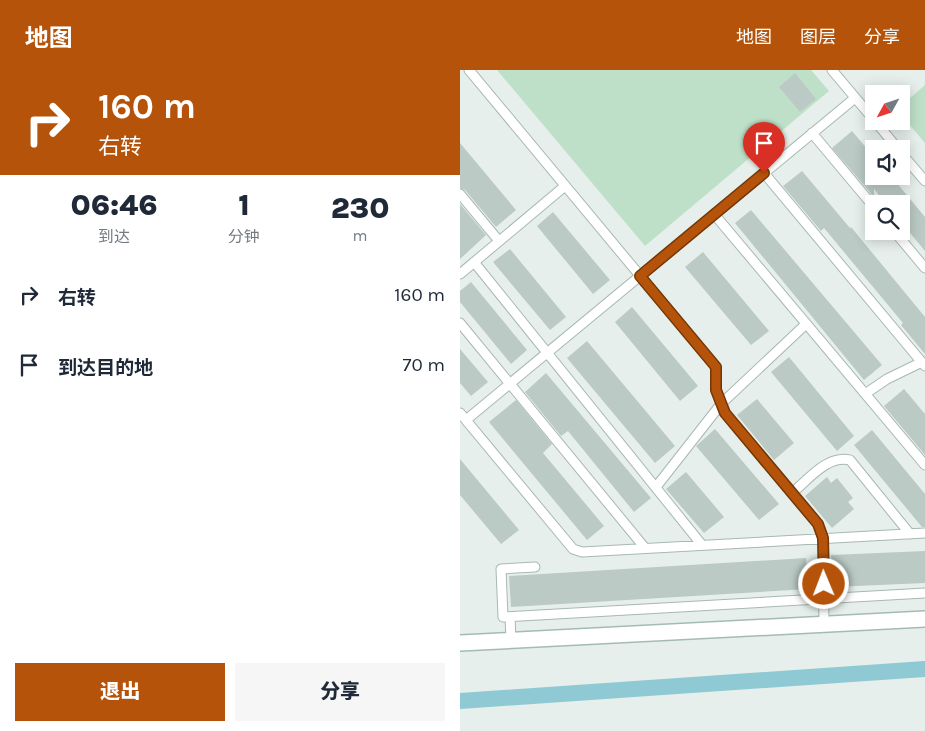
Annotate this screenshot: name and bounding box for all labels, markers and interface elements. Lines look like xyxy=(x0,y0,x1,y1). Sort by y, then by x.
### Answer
text: 地图 xyxy=(25,24,73,52)
text: 地图 xyxy=(736,26,772,48)
text: 图层 xyxy=(800,26,836,48)
text: 分享 xyxy=(864,26,900,48)
north arrow xyxy=(865,85,910,130)
map controls xyxy=(865,85,910,240)
text: 160 m xyxy=(98,86,196,127)
icon: right xyxy=(15,90,80,155)
pin xyxy=(743,122,785,173)
icon: arrive xyxy=(750,129,778,157)
text: 右转 xyxy=(98,134,142,160)
button: sound xyxy=(865,140,910,185)
text: 06:46 xyxy=(71,187,158,223)
text: 1 xyxy=(238,187,250,223)
text: 230 xyxy=(331,190,389,226)
button: search xyxy=(865,195,910,240)
text: m xyxy=(353,226,368,245)
text: 到达 xyxy=(98,227,130,246)
text: 分钟 xyxy=(228,227,260,246)
icon: right xyxy=(15,281,43,309)
text: 160 m xyxy=(394,284,445,306)
text: 右转 xyxy=(58,287,96,309)
icon: arrive xyxy=(15,351,43,379)
text: 70 m xyxy=(403,354,445,376)
text: 到达目的地 xyxy=(58,357,153,379)
position arrow xyxy=(797,557,849,609)
button: 退出 xyxy=(15,663,225,721)
button: 分享 xyxy=(235,663,445,721)

